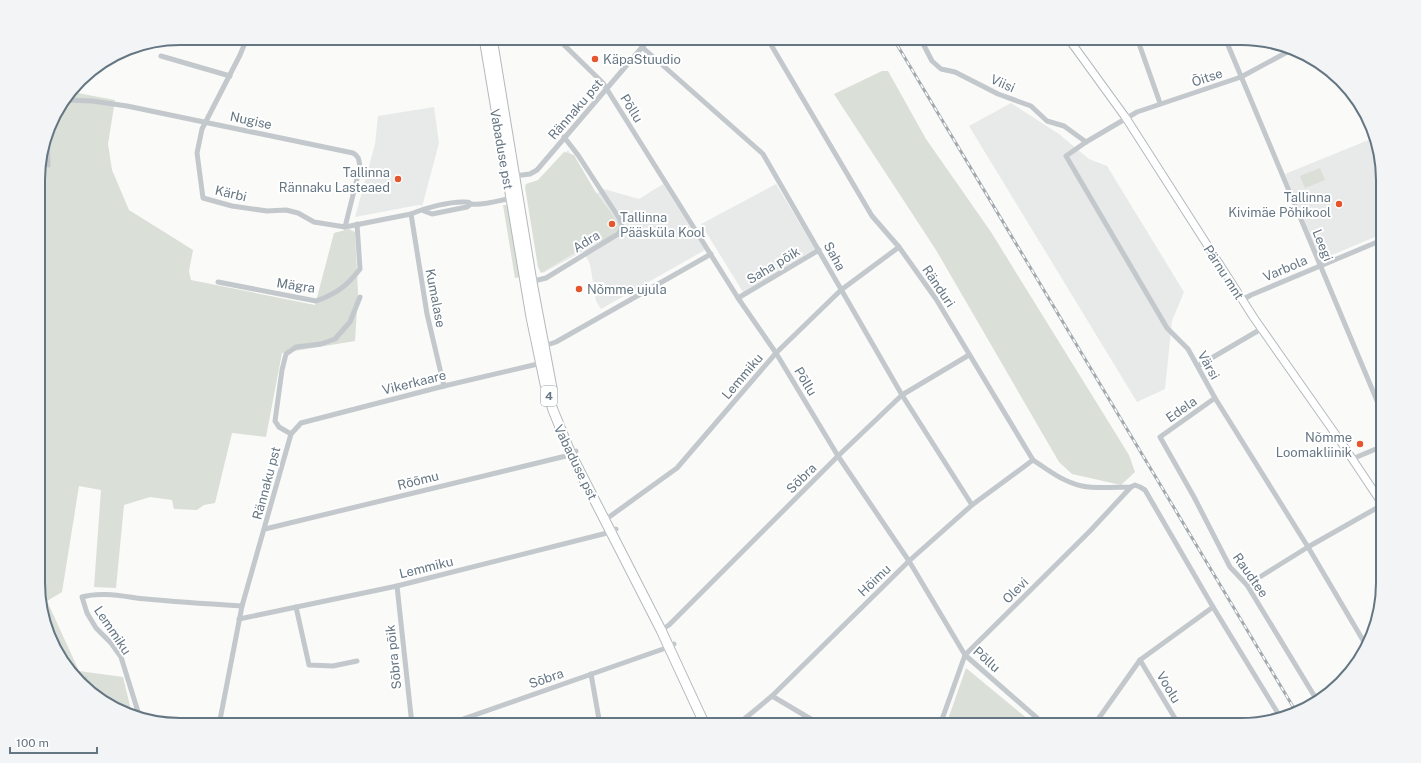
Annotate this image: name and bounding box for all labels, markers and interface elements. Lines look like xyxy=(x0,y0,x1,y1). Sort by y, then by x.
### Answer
place label: KäpaStuudio xyxy=(603,52,681,67)
marker: KäpaStuudio xyxy=(590,54,600,64)
street label: Õitse xyxy=(1190,65,1225,89)
street label: Viisi xyxy=(988,72,1017,95)
street label: Rännaku pst xyxy=(545,76,606,143)
street label: Põllu xyxy=(617,91,646,125)
street label: Vabaduse pst xyxy=(487,108,516,191)
street label: Nugise xyxy=(229,109,273,132)
place label: Tallinna Rännaku Lasteaed xyxy=(279,165,390,195)
marker: Tallinna Rännaku Lasteaed xyxy=(393,174,403,184)
street label: Kärbi xyxy=(214,183,248,204)
place label: Tallinna Kivimäe Põhikool xyxy=(1228,190,1331,220)
marker: Tallinna Kivimäe Põhikool xyxy=(1334,199,1344,209)
place label: Tallinna Pääsküla Kool xyxy=(620,210,705,240)
marker: Tallinna Pääsküla Kool xyxy=(607,219,617,229)
street label: Adra xyxy=(570,227,603,255)
street label: Leegi xyxy=(1309,227,1336,263)
street label: Saha xyxy=(821,239,849,273)
street label: Pärnu mnt xyxy=(1200,242,1247,302)
street label: Saha põik xyxy=(744,244,803,287)
street label: Varbola xyxy=(1261,252,1310,284)
street label: Ränduri xyxy=(919,263,958,310)
street label: Kumalase xyxy=(422,267,449,329)
street label: Mägra xyxy=(276,275,316,296)
place label: Nõmme ujula xyxy=(587,282,667,297)
marker: Nõmme ujula xyxy=(574,284,584,294)
street label: Värsi xyxy=(1195,348,1222,382)
street label: Lemmiku xyxy=(719,350,766,402)
street label: Põllu xyxy=(791,364,820,398)
street label: Vikerkaare xyxy=(381,367,448,398)
road number: 4 xyxy=(541,386,557,406)
street label: Edela xyxy=(1163,393,1200,425)
street label: Vabaduse pst xyxy=(551,422,600,502)
place label: Nõmme Loomakliinik xyxy=(1276,430,1352,460)
marker: Nõmme Loomakliinik xyxy=(1355,439,1365,449)
street label: Rännaku pst xyxy=(250,445,283,521)
street label: Sõbra xyxy=(783,460,819,496)
street label: Rõõmu xyxy=(396,468,440,493)
street label: Raudtee xyxy=(1230,550,1271,600)
street label: Lemmiku xyxy=(398,554,455,581)
street label: Hõimu xyxy=(855,561,894,599)
street label: Olevi xyxy=(999,574,1031,606)
street label: Lemmiku xyxy=(91,603,134,657)
street label: Sõbra põik xyxy=(383,624,404,690)
street label: Põllu xyxy=(970,644,1003,675)
street label: Sõbra xyxy=(527,666,566,691)
street label: Voolu xyxy=(1153,669,1184,706)
scale bar xyxy=(10,729,97,755)
text: 100 m xyxy=(16,736,49,750)

